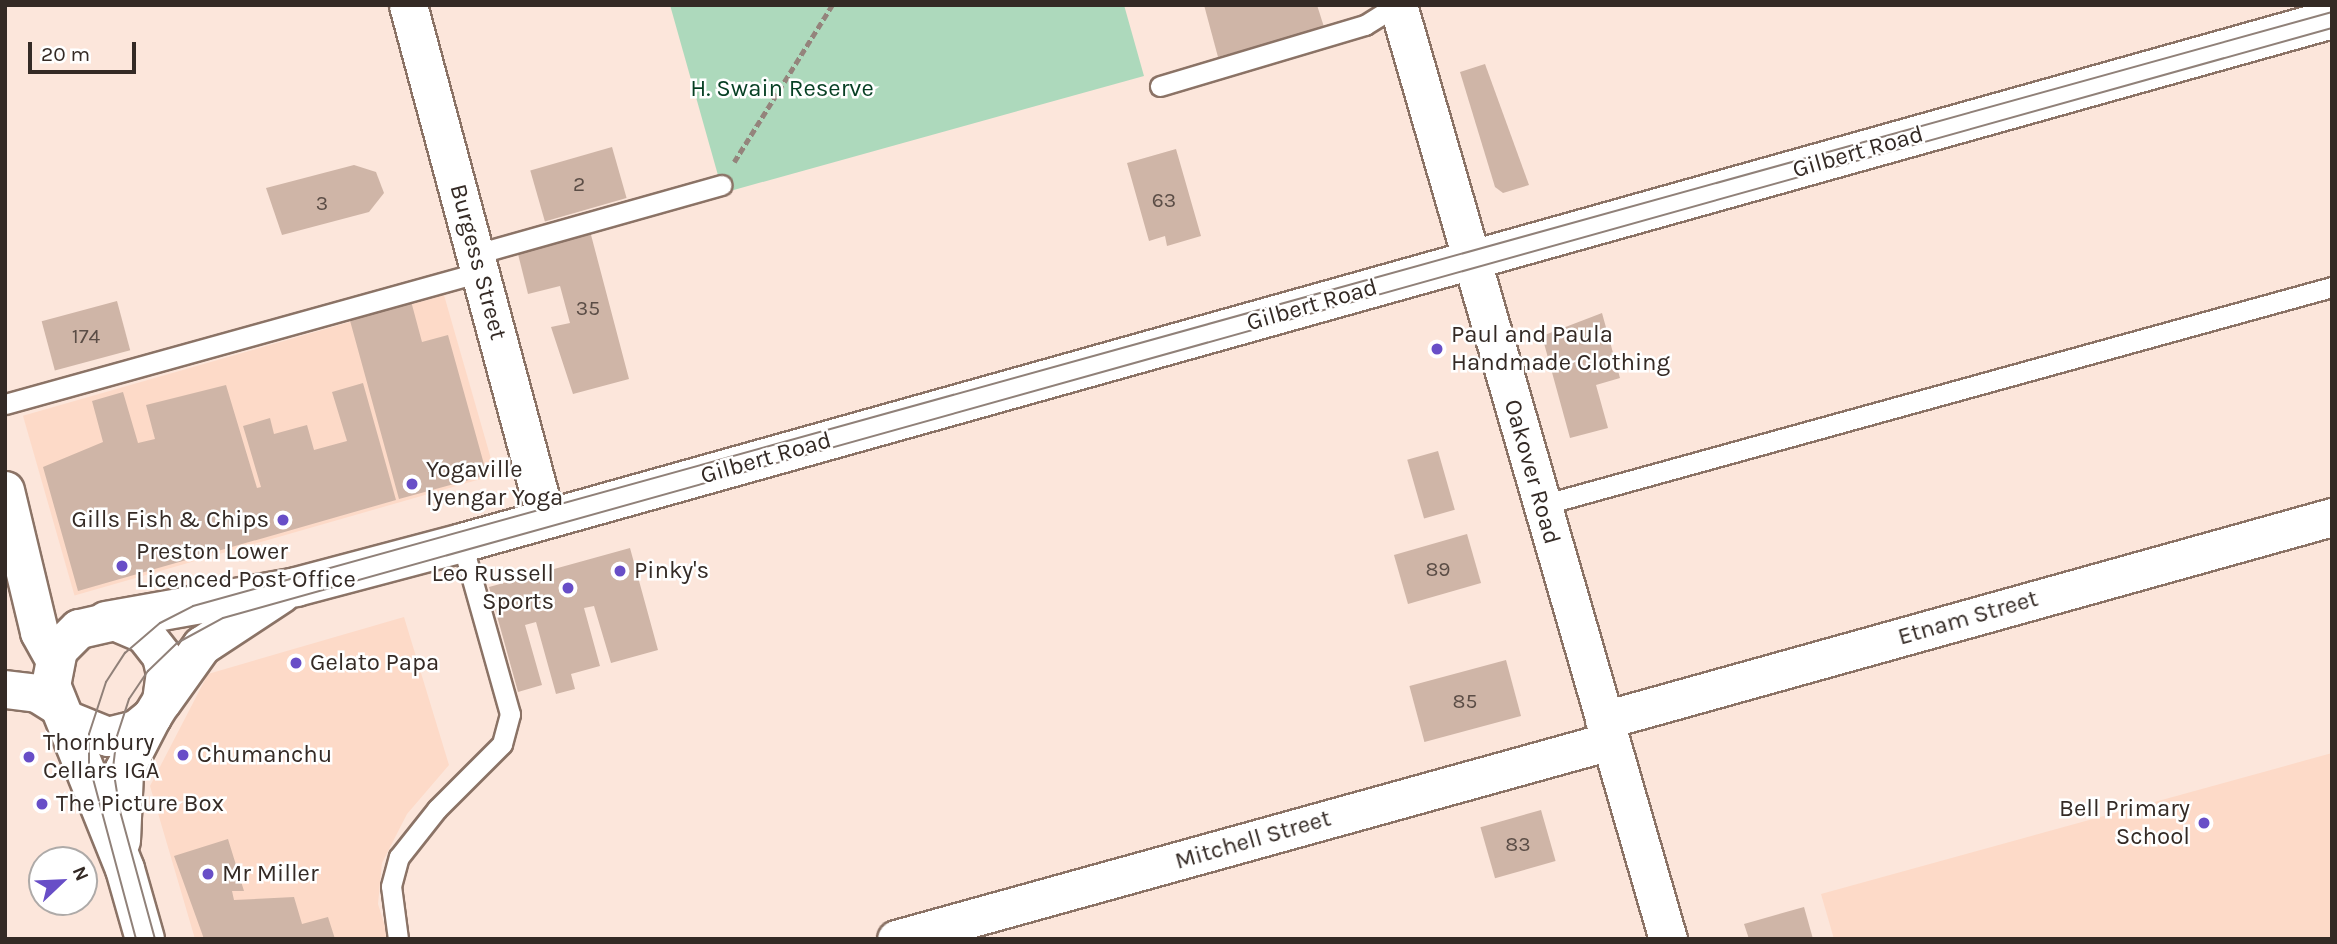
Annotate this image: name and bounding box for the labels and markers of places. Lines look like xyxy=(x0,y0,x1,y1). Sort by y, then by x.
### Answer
place label: Paul and Paula Handmade Clothing xyxy=(1451,321,1670,377)
marker: Paul and Paula Handmade Clothing xyxy=(1429,341,1445,357)
place label: Yogaville Iyengar Yoga xyxy=(426,456,563,512)
marker: Yogaville Iyengar Yoga xyxy=(404,476,420,492)
place label: Gills Fish & Chips xyxy=(71,506,269,534)
marker: Gills Fish & Chips xyxy=(275,512,291,528)
place label: Preston Lower Licenced Post Office xyxy=(136,538,356,594)
place label: Pinky's xyxy=(634,557,709,585)
marker: Preston Lower Licenced Post Office xyxy=(114,558,130,574)
place label: Leo Russell Sports xyxy=(431,560,554,616)
marker: Pinky's xyxy=(612,563,628,579)
marker: Leo Russell Sports xyxy=(560,580,576,596)
place label: Gelato Papa xyxy=(310,649,439,677)
marker: Gelato Papa xyxy=(288,655,304,671)
place label: Thornbury Cellars IGA xyxy=(43,729,160,785)
place label: Chumanchu xyxy=(197,741,332,769)
marker: Chumanchu xyxy=(175,747,191,763)
marker: Thornbury Cellars IGA xyxy=(21,749,37,765)
place label: The Picture Box xyxy=(56,790,224,818)
place label: Bell Primary School xyxy=(2059,795,2190,851)
marker: The Picture Box xyxy=(34,796,50,812)
marker: Bell Primary School xyxy=(2196,815,2212,831)
place label: Mr Miller xyxy=(222,860,319,888)
marker: Mr Miller xyxy=(200,866,216,882)

